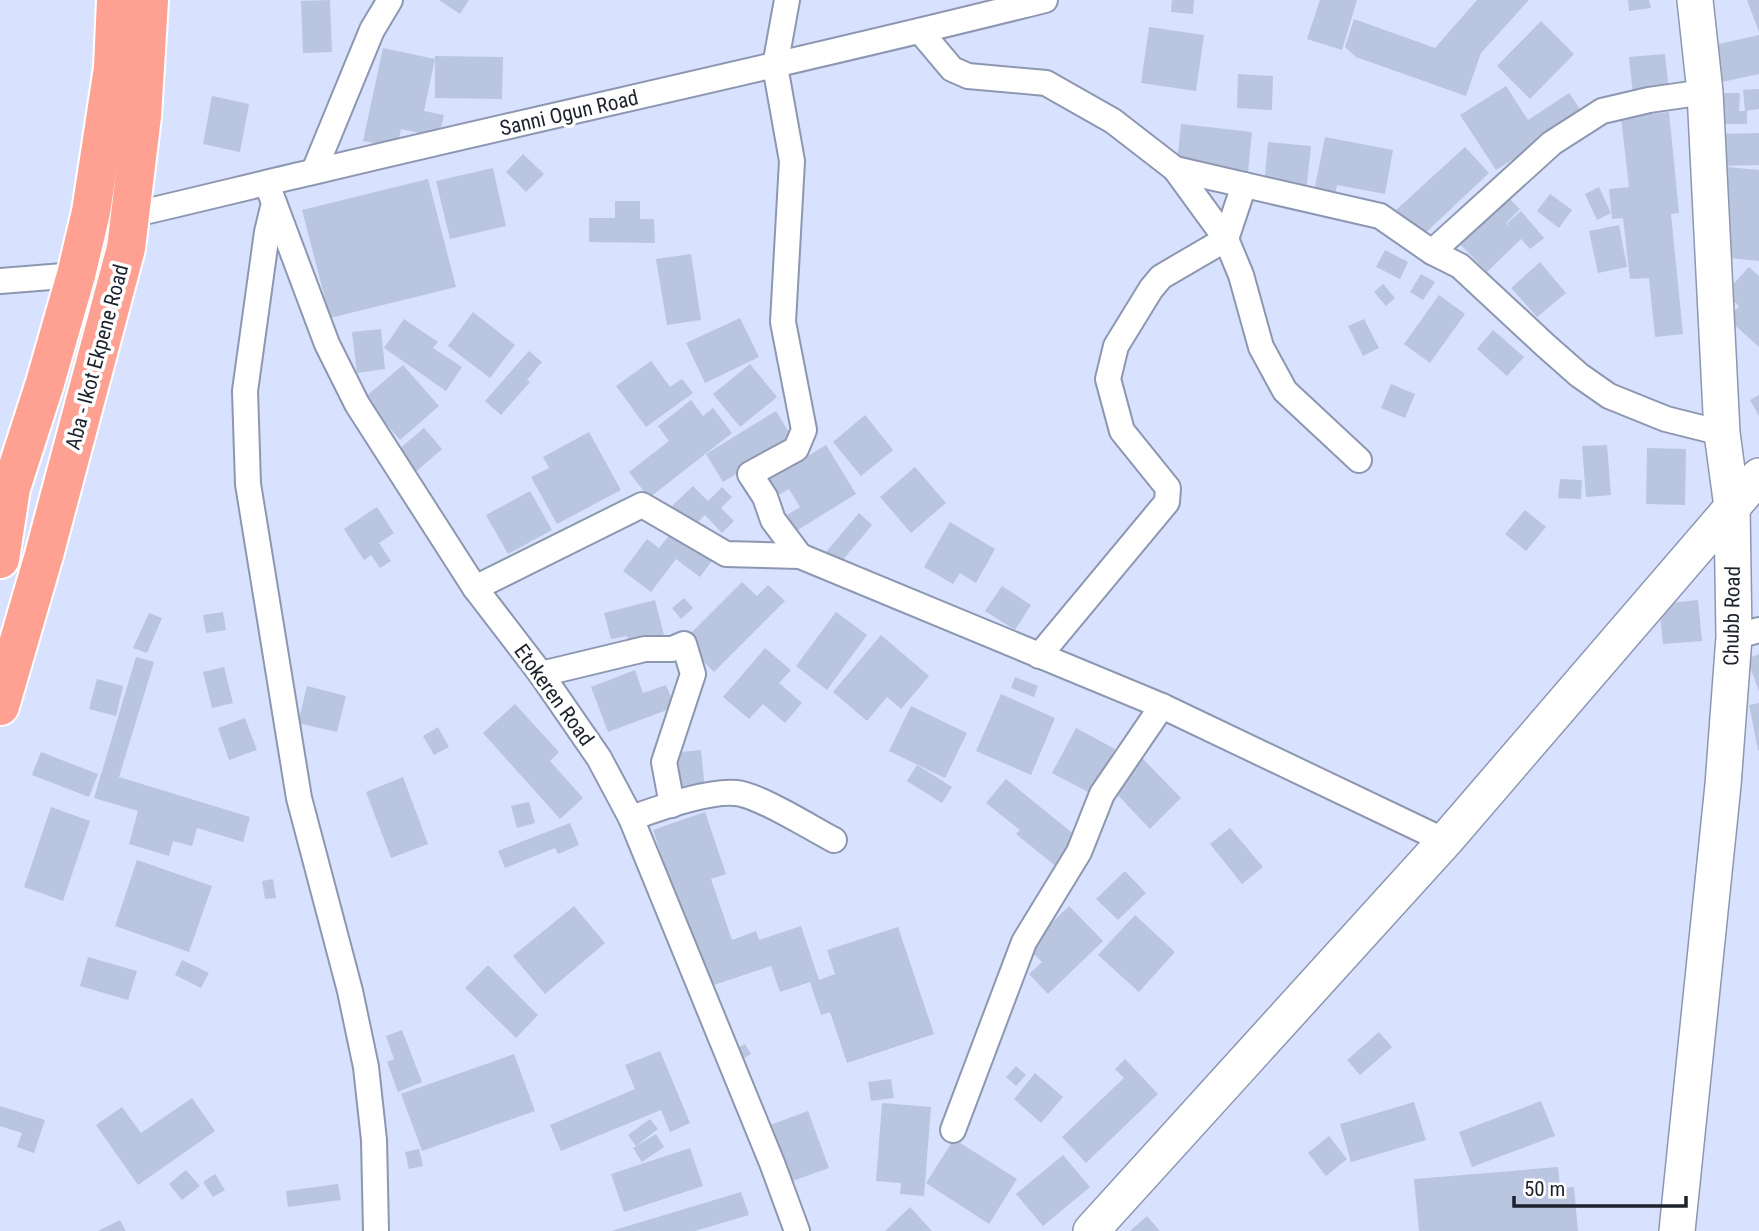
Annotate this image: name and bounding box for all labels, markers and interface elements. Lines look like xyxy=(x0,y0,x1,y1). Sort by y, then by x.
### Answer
street label: Sanni Ogun Road xyxy=(498,85,640,141)
street label: Aba - Ikot Ekpene Road xyxy=(61,262,133,452)
street label: Chubb Road xyxy=(1719,566,1745,666)
street label: Etokeren Road xyxy=(509,640,599,750)
scale bar xyxy=(1514,1164,1686,1208)
text: 50 m xyxy=(1524,1177,1565,1201)

